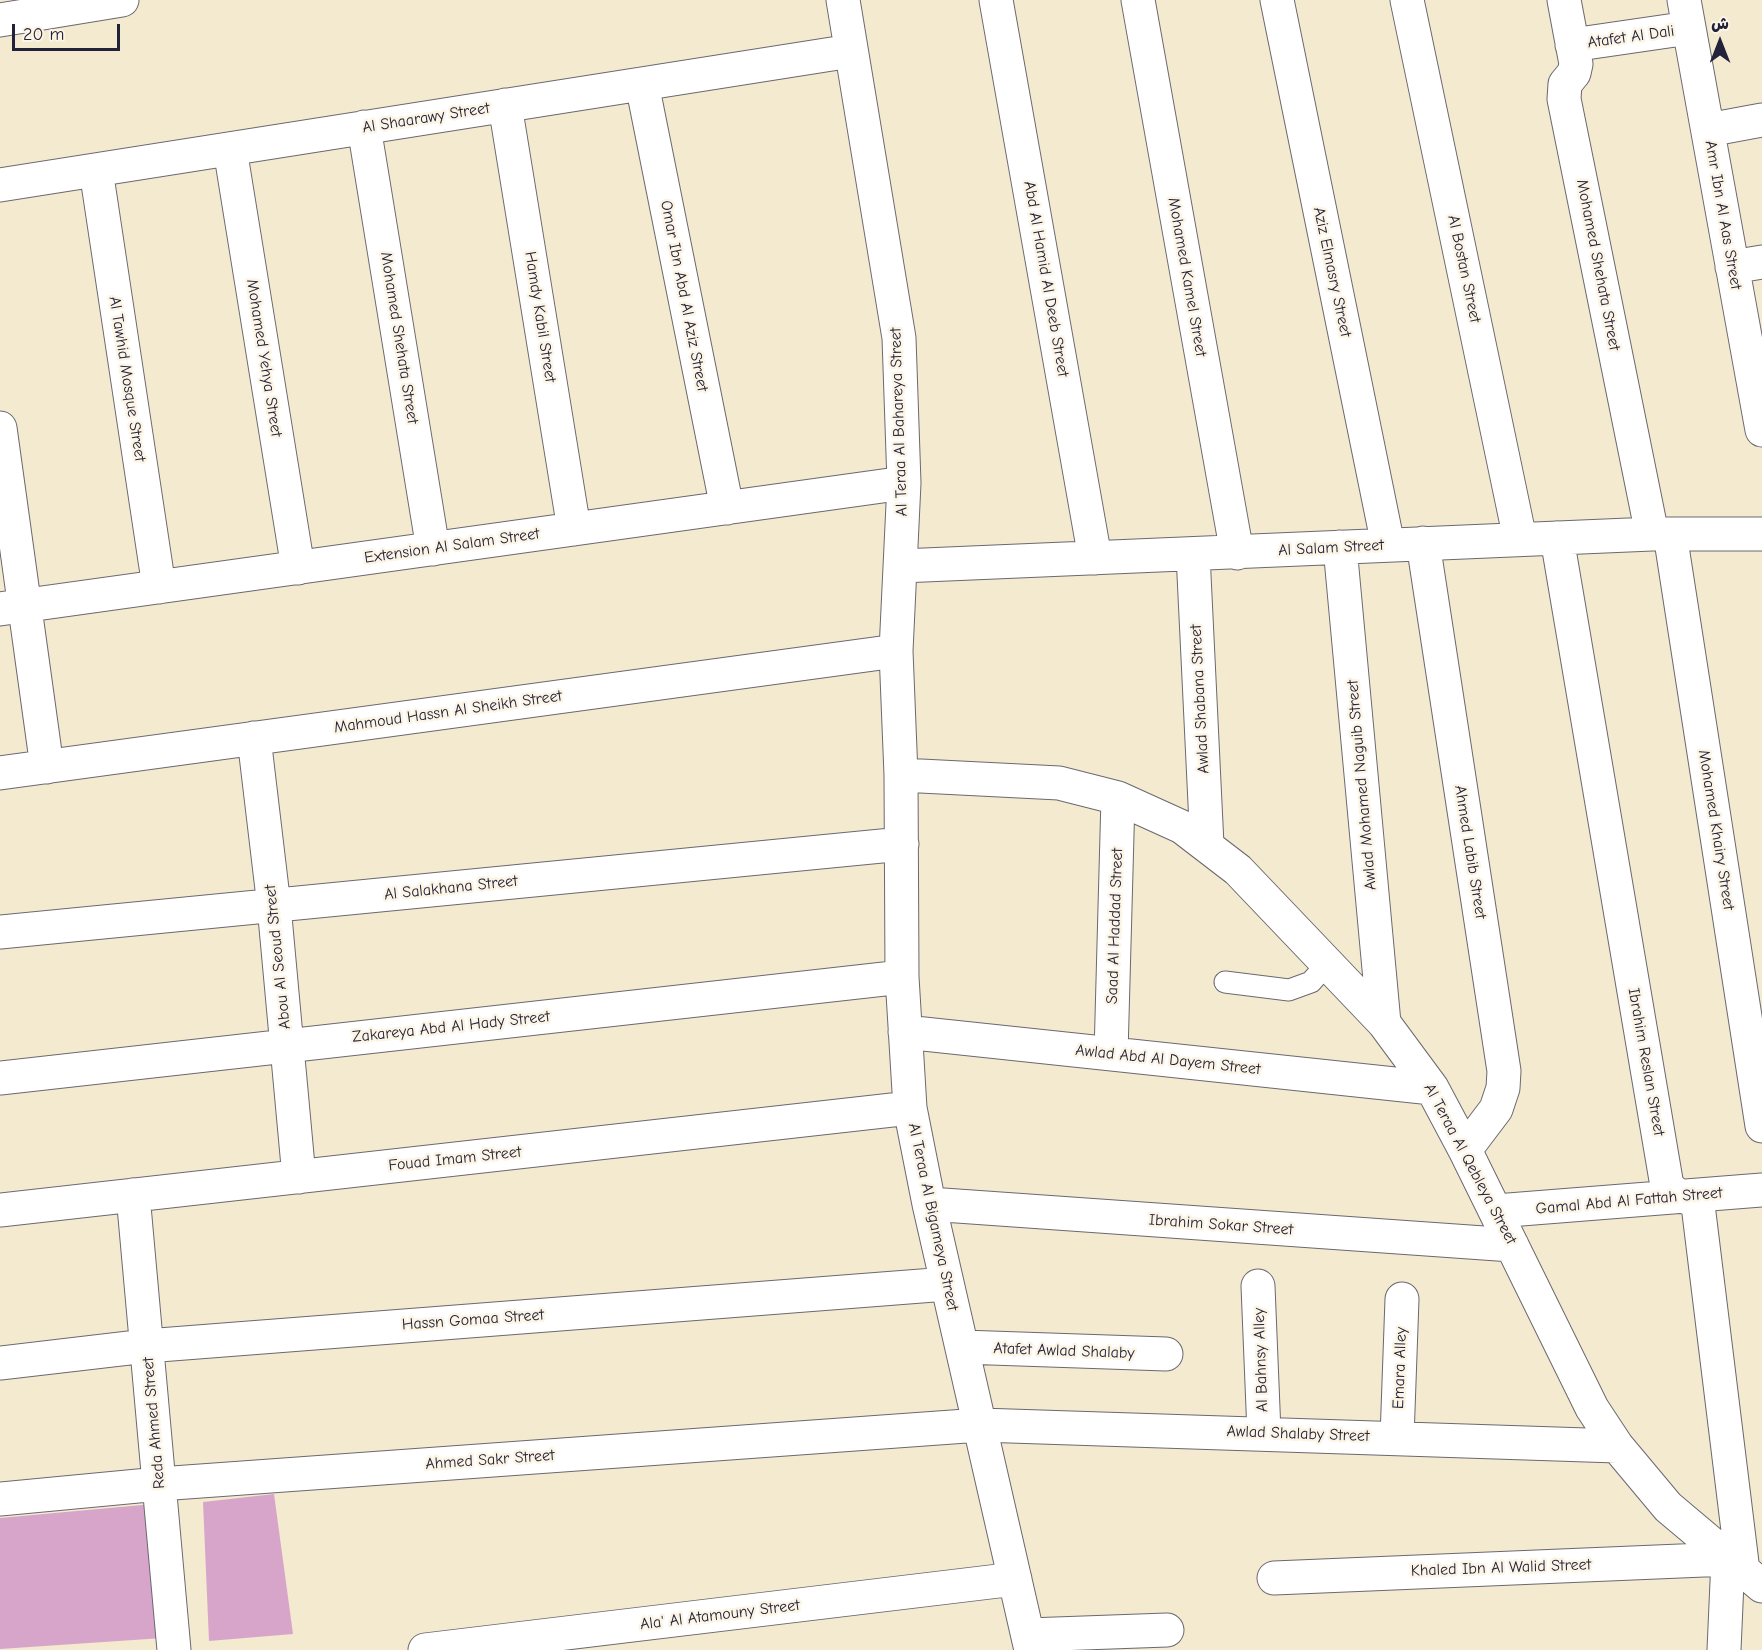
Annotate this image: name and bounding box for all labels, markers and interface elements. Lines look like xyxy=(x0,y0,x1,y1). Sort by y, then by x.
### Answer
scale bar xyxy=(15,12,123,50)
north arrow xyxy=(1690,12,1750,72)
text: ش xyxy=(1711,15,1729,33)
street label: Atafet Al Dali xyxy=(1586,21,1676,53)
text: 20 m xyxy=(23,24,64,45)
street label: Al Shaarawy Street xyxy=(361,98,491,138)
street label: Amr Ibn Al Aas Street xyxy=(1700,139,1746,291)
street label: Mohamed Shehata Street xyxy=(1572,178,1624,352)
street label: Abd Al Hamid Al Deeb Street xyxy=(1019,180,1073,378)
street label: Mohamed Kamel Street xyxy=(1164,196,1210,358)
street label: Omar Ibn Abd Al Aziz Street xyxy=(656,199,712,393)
street label: Aziz Elmasry Street xyxy=(1309,205,1355,339)
street label: Al Bostan Street xyxy=(1443,213,1485,325)
street label: Hamdy Kabil Street xyxy=(520,250,560,384)
street label: Mohamed Shehata Street xyxy=(376,251,422,425)
street label: Mohamed Yehya Street xyxy=(242,278,286,438)
street label: Al Tawhid Mosque Street xyxy=(104,295,150,463)
street label: Al Teraa Al Bahareya Street xyxy=(886,327,912,517)
street label: Extension Al Salam Street xyxy=(363,524,541,568)
street label: Al Salam Street xyxy=(1278,536,1384,560)
street label: Awlad Shabana Street xyxy=(1187,624,1213,774)
street label: Awlad Mohamed Naguib Street xyxy=(1343,679,1381,891)
street label: Mahmoud Hassn Al Sheikh Street xyxy=(333,686,563,738)
street label: Mohamed Khairy Street xyxy=(1694,748,1738,912)
street label: Ahmed Labib Street xyxy=(1450,784,1490,920)
street label: Saad Al Haddad Street xyxy=(1103,848,1127,1004)
street label: Al Salakhana Street xyxy=(383,871,519,905)
street label: Abou Al Seoud Street xyxy=(261,884,295,1030)
street label: Ibrahim Reslan Street xyxy=(1624,986,1668,1138)
street label: Zakareya Abd Al Hady Street xyxy=(351,1007,551,1047)
street label: Awlad Abd Al Dayem Street xyxy=(1074,1041,1262,1079)
street label: Al Teraa Al Qebleya Street xyxy=(1419,1080,1521,1248)
street label: Al Teraa Al Bigameya Street xyxy=(904,1121,962,1313)
street label: Fouad Imam Street xyxy=(388,1142,522,1176)
street label: Gamal Abd Al Fattah Street xyxy=(1535,1183,1723,1219)
street label: Ibrahim Sokar Street xyxy=(1148,1210,1294,1240)
street label: Hassn Gomaa Street xyxy=(401,1305,545,1335)
street label: Al Bahnsy Alley xyxy=(1250,1308,1272,1412)
street label: Emara Alley xyxy=(1389,1327,1411,1409)
street label: Atafet Awlad Shalaby xyxy=(993,1339,1135,1363)
street label: Reda Ahmed Street xyxy=(139,1356,169,1490)
street label: Awlad Shalaby Street xyxy=(1226,1422,1370,1446)
street label: Ahmed Sakr Street xyxy=(425,1446,555,1474)
street label: Khaled Ibn Al Walid Street xyxy=(1411,1555,1591,1581)
street label: Ala' Al Atamouny Street xyxy=(639,1596,801,1634)

